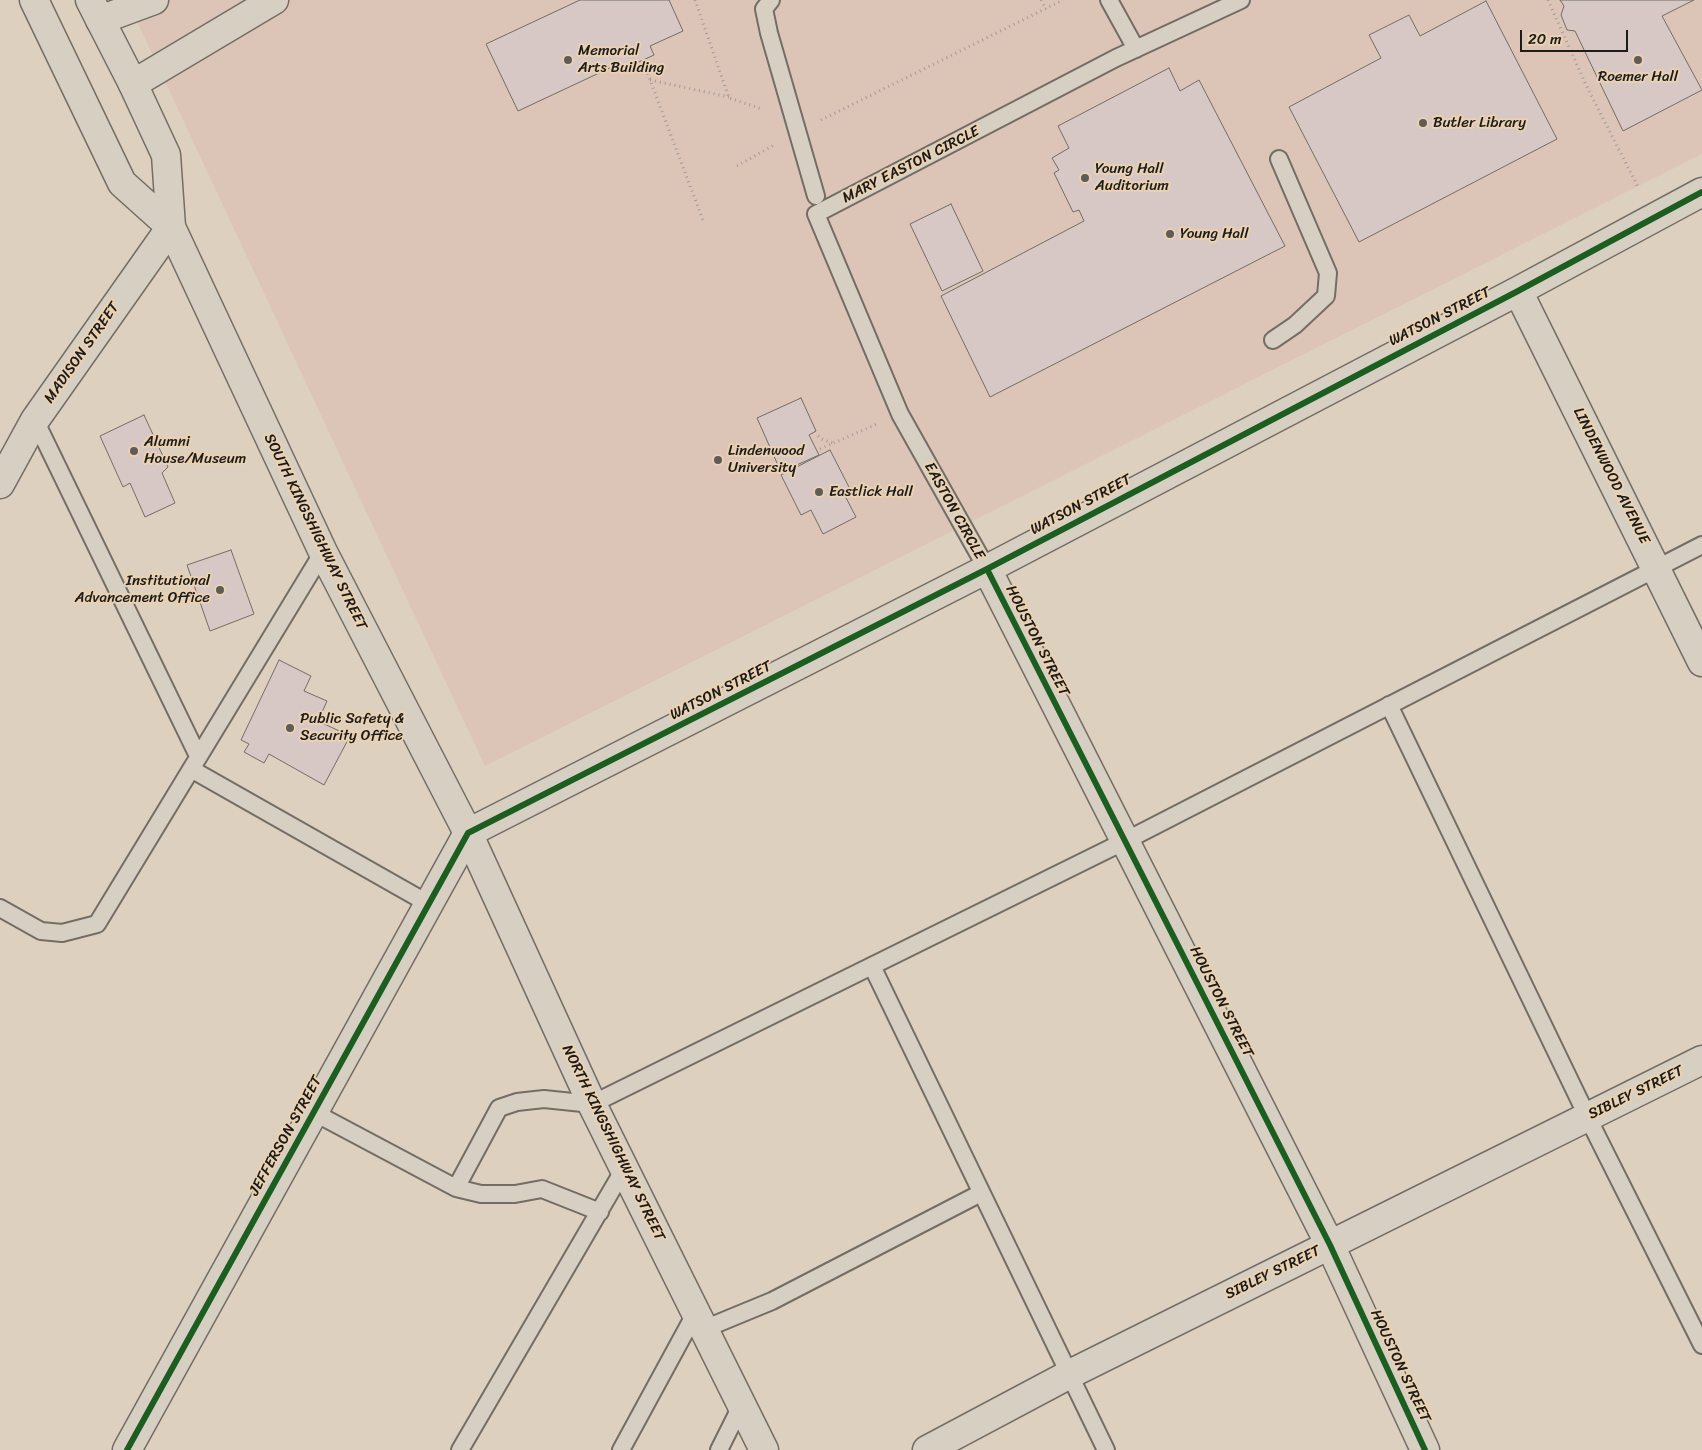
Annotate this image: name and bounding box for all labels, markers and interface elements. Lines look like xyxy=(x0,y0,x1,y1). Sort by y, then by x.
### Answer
scale bar xyxy=(1522,20,1630,52)
text: 20 m xyxy=(1528,26,1562,52)
place label: Memorial Arts Building xyxy=(578,42,664,77)
marker: Memorial Arts Building xyxy=(562,54,574,66)
marker: Roemer Hall xyxy=(1632,54,1644,66)
place label: Roemer Hall xyxy=(1598,68,1678,86)
place label: Butler Library xyxy=(1433,114,1526,132)
marker: Butler Library xyxy=(1417,117,1429,129)
street label: MARY EASTON CIRCLE xyxy=(839,123,983,207)
place label: Young Hall Auditorium xyxy=(1095,160,1169,195)
marker: Young Hall Auditorium xyxy=(1079,172,1091,184)
place label: Young Hall xyxy=(1180,225,1249,243)
marker: Young Hall xyxy=(1164,228,1176,240)
street label: WATSON STREET xyxy=(1386,284,1494,350)
street label: MADISON STREET xyxy=(40,299,124,407)
street label: LINDENWOOD AVENUE xyxy=(1569,405,1653,547)
street label: SOUTH KINGSHIGHWAY STREET xyxy=(260,431,370,633)
place label: Alumni House/Museum xyxy=(144,433,246,468)
place label: Lindenwood University xyxy=(728,442,804,477)
marker: Alumni House/Museum xyxy=(128,445,140,457)
marker: Lindenwood University xyxy=(712,454,724,466)
street label: EASTON CIRCLE xyxy=(920,459,988,563)
street label: WATSON STREET xyxy=(1028,471,1134,539)
place label: Eastlick Hall xyxy=(829,483,913,501)
marker: Eastlick Hall xyxy=(813,486,825,498)
place label: Institutional Advancement Office xyxy=(75,572,210,607)
street label: HOUSTON STREET xyxy=(1001,582,1073,700)
marker: Institutional Advancement Office xyxy=(214,584,226,596)
street label: WATSON STREET xyxy=(667,658,775,724)
place label: Public Safety & Security Office xyxy=(300,710,404,745)
marker: Public Safety & Security Office xyxy=(284,722,296,734)
street label: HOUSTON STREET xyxy=(1185,943,1257,1061)
street label: NORTH KINGSHIGHWAY STREET xyxy=(558,1042,668,1244)
street label: SIBLEY STREET xyxy=(1585,1062,1687,1124)
street label: JEFFERSON STREET xyxy=(246,1073,326,1199)
street label: SIBLEY STREET xyxy=(1222,1242,1324,1304)
street label: HOUSTON STREET xyxy=(1366,1307,1434,1425)

